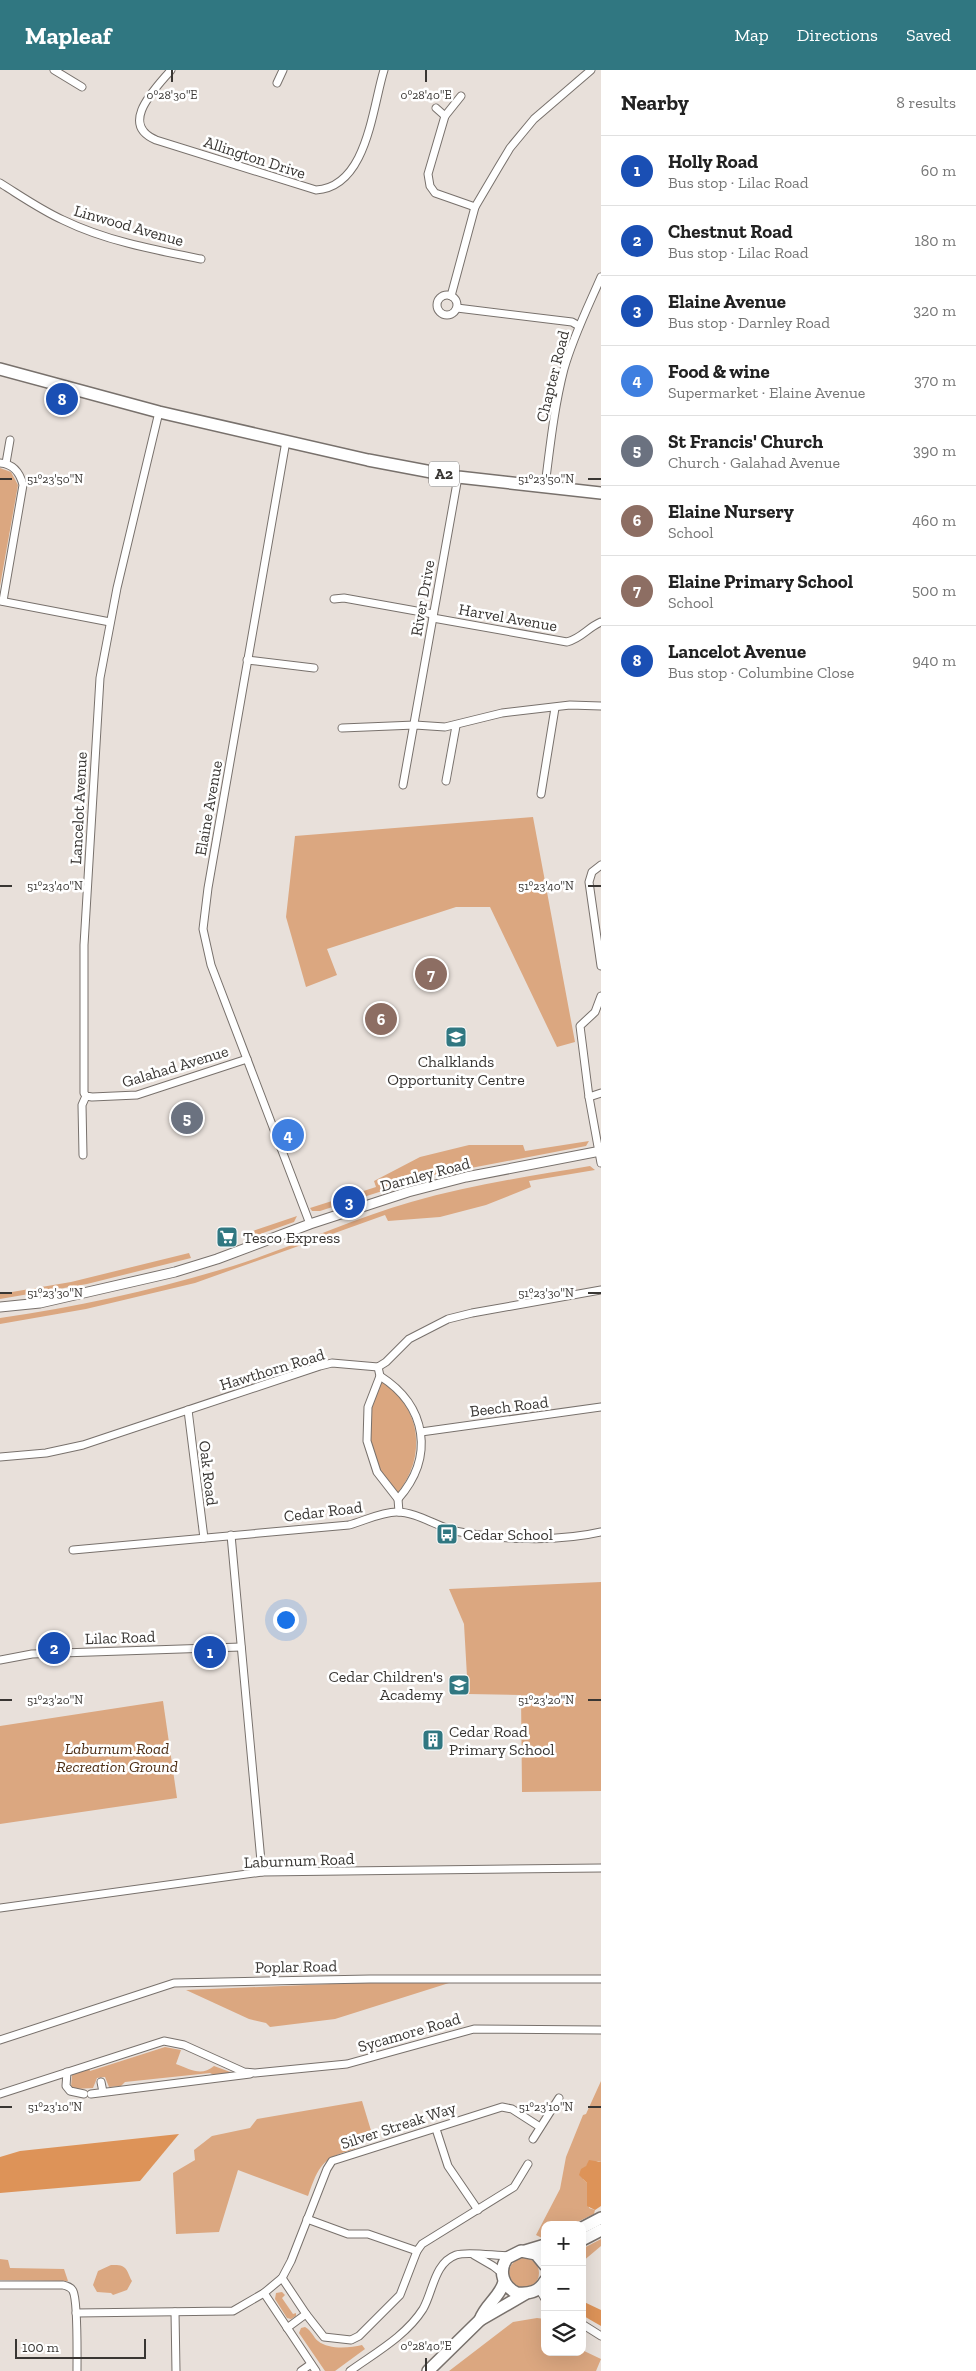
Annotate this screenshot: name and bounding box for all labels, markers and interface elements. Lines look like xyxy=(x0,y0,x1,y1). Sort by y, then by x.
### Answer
text: Mapleaf xyxy=(25,21,111,50)
text: Map xyxy=(734,24,769,46)
text: Directions xyxy=(797,24,878,46)
text: Saved xyxy=(906,24,951,46)
text: 0°28'30"E xyxy=(147,88,197,102)
text: 0°28'40"E xyxy=(400,88,452,102)
text: Nearby xyxy=(621,90,689,115)
text: 8 results xyxy=(896,93,956,112)
street label: Allington Drive xyxy=(202,132,308,183)
text: Holly Road xyxy=(668,150,758,173)
text: 1 xyxy=(634,161,640,180)
text: 60 m xyxy=(921,161,956,180)
text: Bus stop · Lilac Road xyxy=(668,173,809,192)
street label: Linwood Avenue xyxy=(72,201,186,250)
text: Chestnut Road xyxy=(668,220,793,243)
text: 2 xyxy=(633,231,641,250)
text: 180 m xyxy=(915,231,956,250)
text: Bus stop · Lilac Road xyxy=(668,243,809,262)
text: Elaine Avenue xyxy=(668,290,786,313)
text: 3 xyxy=(633,301,641,320)
text: 320 m xyxy=(913,301,956,320)
text: Bus stop · Darnley Road xyxy=(668,313,830,332)
street label: Chapter Road xyxy=(532,328,573,424)
text: Food & wine xyxy=(668,360,770,383)
text: 4 xyxy=(632,371,642,390)
text: 370 m xyxy=(914,371,956,390)
pin: 8 xyxy=(46,380,78,418)
text: Supermarket · Elaine Avenue xyxy=(668,383,865,402)
text: St Francis' Church xyxy=(668,430,823,453)
text: 5 xyxy=(633,441,641,460)
text: 390 m xyxy=(913,441,956,460)
text: Church · Galahad Avenue xyxy=(668,453,840,472)
road number: A2 xyxy=(429,462,459,486)
text: 51°23'50"N xyxy=(27,472,83,486)
text: 51°23'50"N xyxy=(518,472,574,486)
text: Elaine Nursery xyxy=(668,500,794,523)
text: 6 xyxy=(633,511,641,530)
text: 460 m xyxy=(912,511,956,530)
text: School xyxy=(668,523,714,542)
street label: River Drive xyxy=(406,558,439,638)
text: Elaine Primary School xyxy=(668,570,853,593)
text: 7 xyxy=(633,581,641,600)
text: 500 m xyxy=(912,581,956,600)
text: School xyxy=(668,593,714,612)
street label: Harvel Avenue xyxy=(457,599,559,636)
text: Lancelot Avenue xyxy=(668,640,806,663)
text: 8 xyxy=(633,651,641,670)
text: 940 m xyxy=(912,651,956,670)
text: Bus stop · Columbine Close xyxy=(668,663,854,682)
street label: Lancelot Avenue xyxy=(66,751,91,865)
street label: Elaine Avenue xyxy=(191,759,226,857)
text: 51°23'40"N xyxy=(27,879,83,893)
text: 51°23'40"N xyxy=(518,879,574,893)
pin: 7 xyxy=(415,955,447,993)
pin: 6 xyxy=(365,1000,397,1038)
school or university icon: Chalklands Opportunity Centre xyxy=(444,1025,468,1049)
street label: Galahad Avenue xyxy=(120,1041,231,1092)
place label: Chalklands Opportunity Centre xyxy=(387,1052,525,1089)
pin: 5 xyxy=(171,1099,203,1137)
pin: 4 xyxy=(272,1116,304,1154)
street label: Darnley Road xyxy=(378,1153,472,1196)
pin: 3 xyxy=(333,1183,365,1221)
supermarket icon: Tesco Express xyxy=(215,1225,239,1249)
place label: Tesco Express xyxy=(243,1228,340,1247)
text: 51°23'30"N xyxy=(27,1286,83,1300)
text: 51°23'30"N xyxy=(518,1286,574,1300)
street label: Hawthorn Road xyxy=(217,1344,327,1394)
street label: Beech Road xyxy=(469,1392,550,1421)
street label: Oak Road xyxy=(195,1439,222,1507)
street label: Cedar Road xyxy=(283,1497,364,1526)
bus stop icon: Cedar School xyxy=(435,1522,459,1546)
place label: Cedar School xyxy=(463,1525,553,1544)
your location xyxy=(273,1607,299,1633)
street label: Lilac Road xyxy=(84,1627,156,1648)
pin: 2 xyxy=(38,1629,70,1667)
pin: 1 xyxy=(194,1633,226,1671)
place label: Cedar Children's Academy xyxy=(329,1667,444,1704)
school or university icon: Cedar Children's Academy xyxy=(447,1673,471,1697)
text: 51°23'20"N xyxy=(27,1693,83,1707)
text: 51°23'20"N xyxy=(518,1693,574,1707)
place label: Cedar Road Primary School xyxy=(449,1722,555,1759)
building icon: Cedar Road Primary School xyxy=(421,1728,445,1752)
park label: Laburnum Road Recreation Ground xyxy=(56,1739,178,1776)
street label: Laburnum Road xyxy=(243,1849,355,1872)
street label: Poplar Road xyxy=(255,1956,338,1977)
street label: Sycamore Road xyxy=(356,2009,463,2056)
street label: Silver Streak Way xyxy=(338,2098,459,2153)
text: 51°23'10"N xyxy=(28,2100,82,2114)
text: 51°23'10"N xyxy=(519,2100,573,2114)
map controls xyxy=(541,2221,586,2356)
button: + xyxy=(541,2221,586,2266)
button: − xyxy=(541,2266,586,2311)
button: layers xyxy=(541,2311,586,2356)
scale bar xyxy=(15,2336,146,2359)
text: 100 m xyxy=(22,2339,59,2356)
text: 0°28'40"E xyxy=(400,2339,452,2353)

